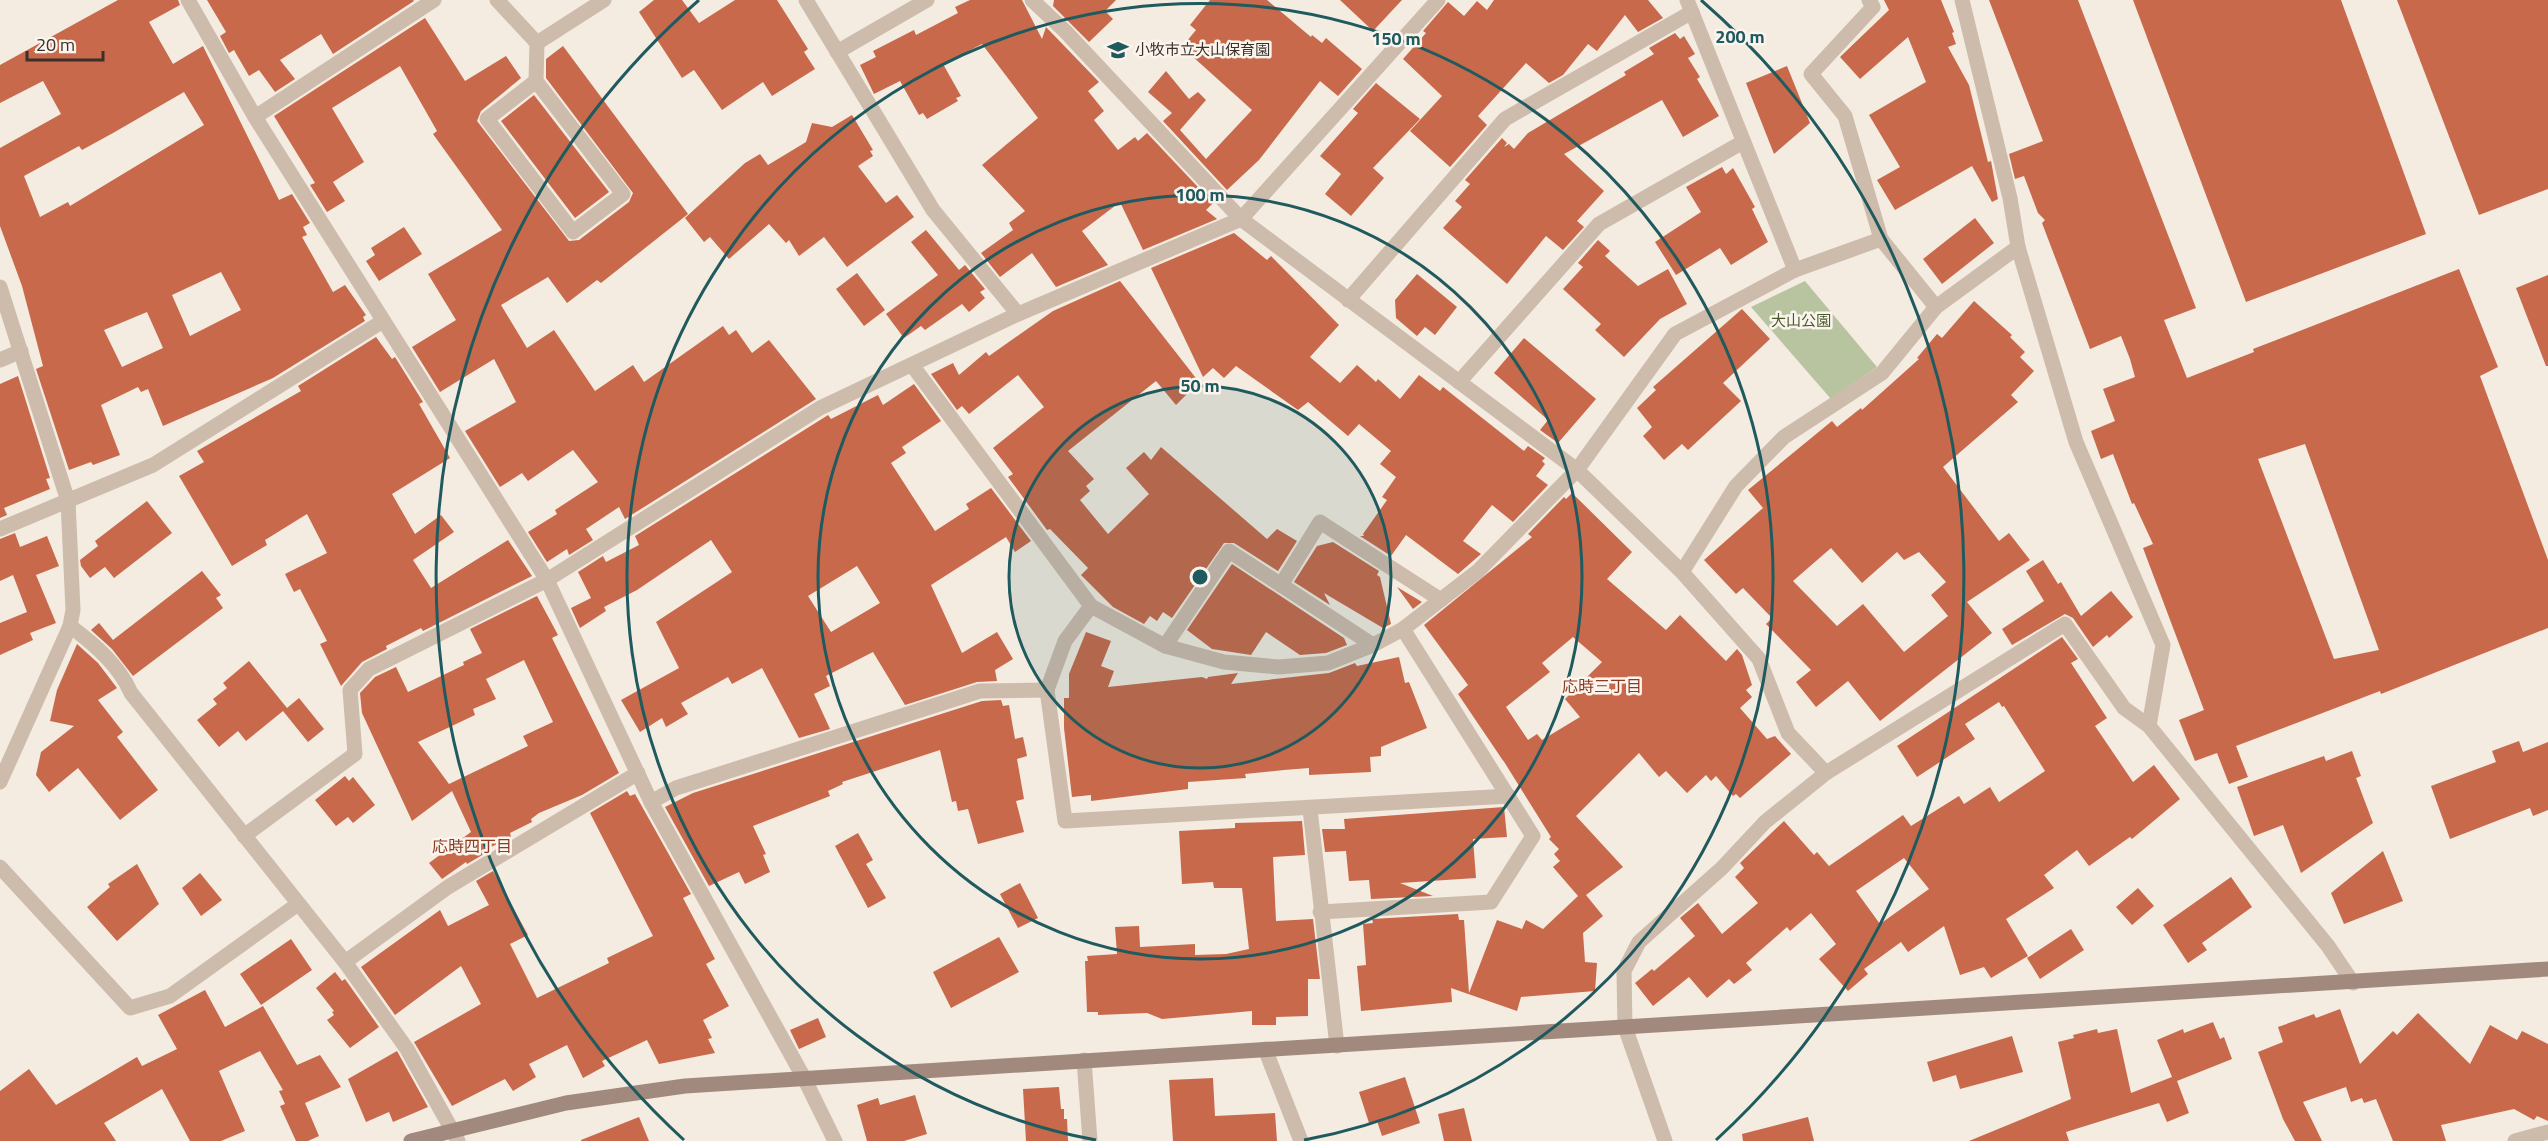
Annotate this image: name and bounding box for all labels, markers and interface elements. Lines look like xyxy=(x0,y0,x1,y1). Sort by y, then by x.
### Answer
text: 200 m xyxy=(1715,23,1765,50)
scale bar xyxy=(27,24,104,62)
text: 150 m xyxy=(1371,25,1421,52)
text: 20 m xyxy=(36,31,75,58)
school or university icon: 小牧市立大山保育園 xyxy=(1106,38,1130,62)
place label: 小牧市立大山保育園 xyxy=(1135,38,1270,61)
text: 100 m xyxy=(1175,181,1225,208)
park label: 大山公園 xyxy=(1771,309,1831,332)
text: 50 m xyxy=(1180,372,1220,399)
centre of rings xyxy=(1190,567,1210,587)
district label: 応時三丁目 xyxy=(1562,674,1642,698)
district label: 応時四丁目 xyxy=(432,834,512,858)

